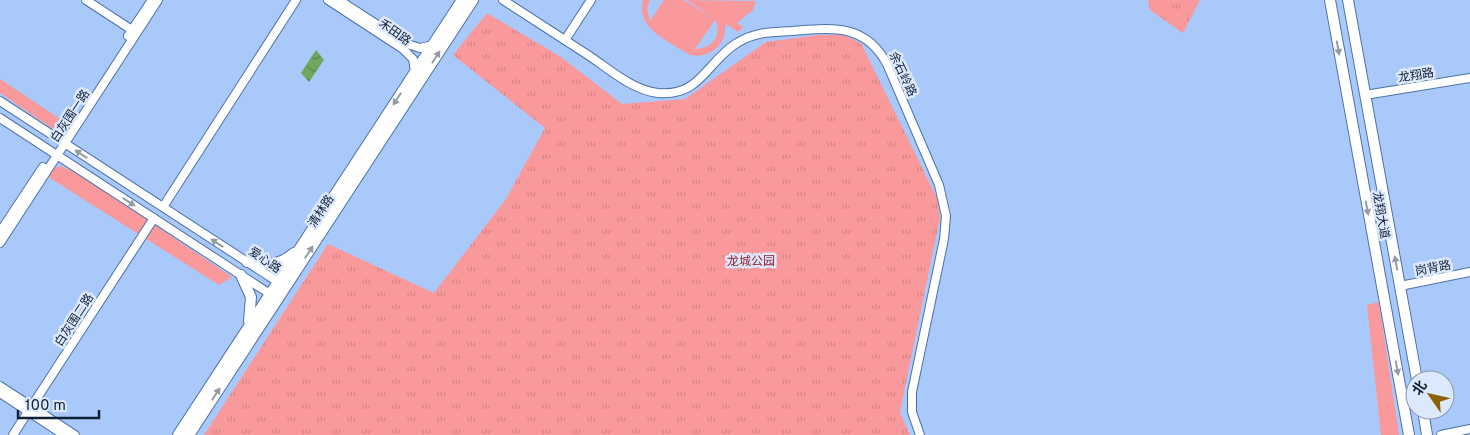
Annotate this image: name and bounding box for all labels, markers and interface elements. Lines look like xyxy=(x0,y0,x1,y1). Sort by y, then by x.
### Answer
street label: 禾田路 xyxy=(375,16,414,50)
one-way arrow xyxy=(1335,40,1343,56)
street label: 余石岭路 xyxy=(885,49,919,100)
one-way arrow xyxy=(431,50,441,64)
street label: 龙翔路 xyxy=(1397,65,1435,87)
street label: 白灰围一路 xyxy=(48,87,94,146)
one-way arrow xyxy=(392,93,402,106)
one-way arrow xyxy=(75,149,88,159)
street label: 龙翔大道 xyxy=(1368,190,1392,240)
street label: 清林路 xyxy=(305,192,338,231)
one-way arrow xyxy=(122,197,136,207)
one-way arrow xyxy=(1364,200,1372,216)
one-way arrow xyxy=(211,238,224,247)
street label: 爱心路 xyxy=(245,244,284,278)
one-way arrow xyxy=(304,245,314,258)
park label: 龙城公园 xyxy=(727,254,775,270)
one-way arrow xyxy=(1391,255,1399,271)
street label: 岗背路 xyxy=(1414,258,1452,280)
street label: 白灰围二路 xyxy=(52,291,98,350)
one-way arrow xyxy=(1393,360,1401,376)
north arrow xyxy=(1405,370,1455,420)
text: 北 xyxy=(1410,378,1431,399)
one-way arrow xyxy=(211,387,221,401)
scale bar xyxy=(18,388,99,420)
text: 100 m xyxy=(25,397,66,416)

